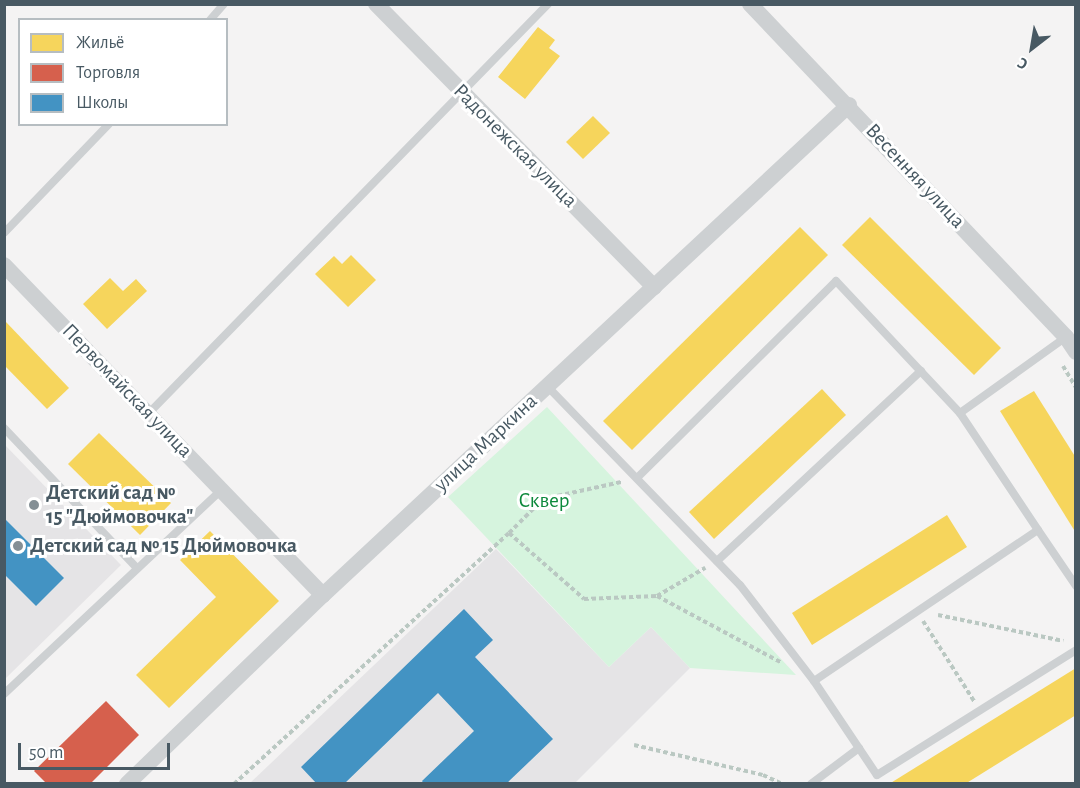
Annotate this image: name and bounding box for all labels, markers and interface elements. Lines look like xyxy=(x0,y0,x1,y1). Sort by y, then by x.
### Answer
legend xyxy=(18,18,228,126)
north arrow xyxy=(1002,18,1062,78)
text: Жильё xyxy=(76,34,124,52)
text: С xyxy=(1015,54,1031,73)
text: Торговля xyxy=(76,64,140,82)
street label: Радонежская улица xyxy=(448,79,582,213)
text: Школы xyxy=(76,94,128,112)
street label: Весенняя улица xyxy=(860,118,970,234)
street label: Первомайская улица xyxy=(57,319,197,463)
street label: улица Маркина xyxy=(429,389,543,497)
place label: Детский сад № 15 "Дюймовочка" xyxy=(46,480,194,530)
park label: Сквер xyxy=(518,488,570,514)
marker: Детский сад № 15 "Дюймовочка" xyxy=(27,498,41,512)
place label: Детский сад № 15 Дюймовочка xyxy=(30,533,297,559)
marker: Детский сад № 15 Дюймовочка xyxy=(11,539,25,553)
scale bar xyxy=(21,731,172,769)
text: 50 m xyxy=(29,744,63,762)

